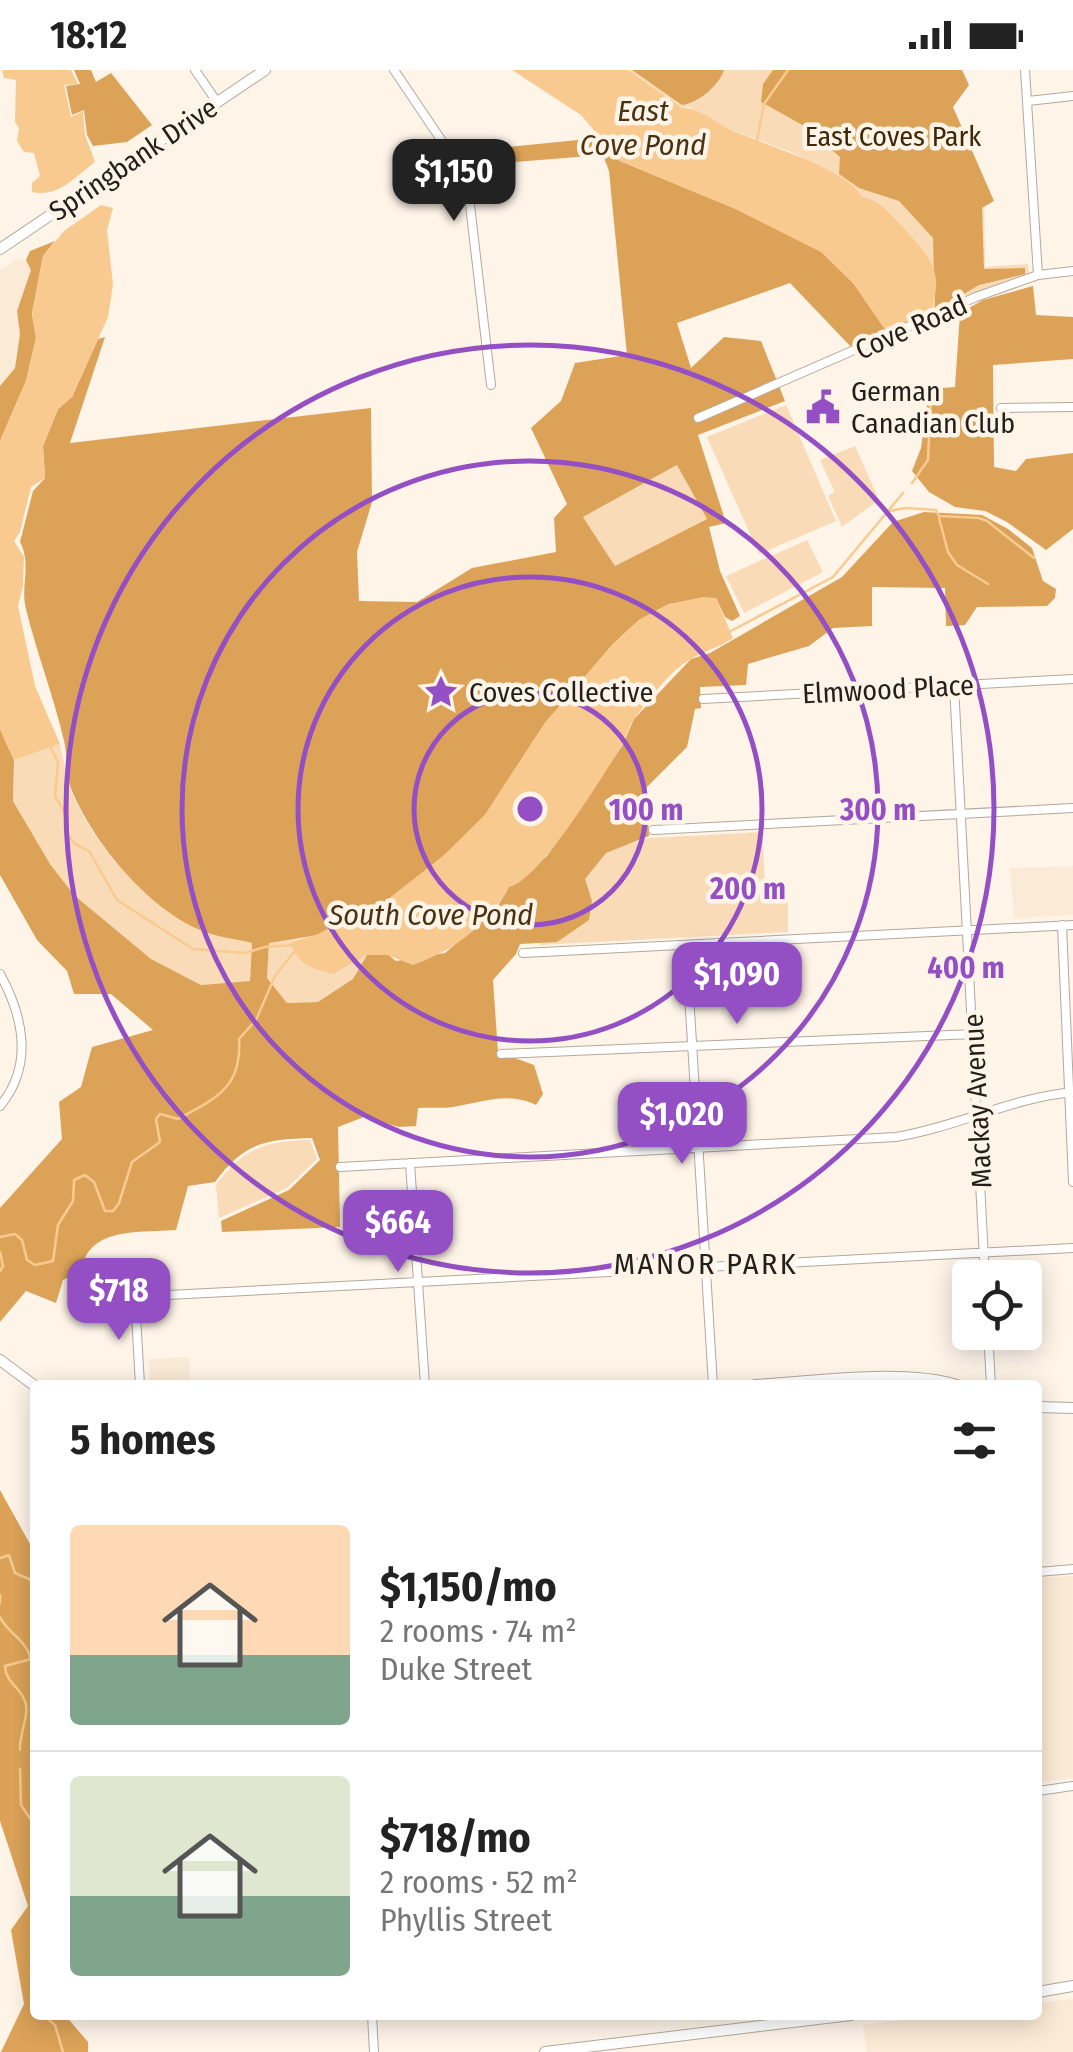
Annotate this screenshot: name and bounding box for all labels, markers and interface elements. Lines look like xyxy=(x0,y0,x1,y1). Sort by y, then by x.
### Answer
text: 18:12 xyxy=(50,12,127,58)
street label: Springbank Drive xyxy=(43,91,224,228)
water label: East Cove Pond xyxy=(580,93,706,163)
park label: East Coves Park xyxy=(805,120,982,153)
pin: $1,150 xyxy=(373,139,535,224)
text: $1,150 xyxy=(414,152,494,190)
street label: Cove Road xyxy=(850,288,972,367)
place label: German Canadian Club xyxy=(851,375,1015,440)
public building icon: German Canadian Club xyxy=(804,388,842,426)
street label: Elmwood Place xyxy=(801,669,975,710)
place icon: Coves Collective xyxy=(422,673,460,711)
place label: Coves Collective xyxy=(469,676,653,709)
centre of rings xyxy=(512,791,548,827)
text: 100 m xyxy=(609,792,683,828)
text: 300 m xyxy=(839,792,916,828)
text: 200 m xyxy=(709,871,786,907)
water label: South Cove Pond xyxy=(328,897,533,933)
pin: $1,090 xyxy=(656,942,818,1027)
text: 400 m xyxy=(927,950,1005,986)
text: $1,090 xyxy=(694,955,780,993)
street label: Mackay Avenue xyxy=(956,1013,999,1189)
pin: $1,020 xyxy=(601,1082,763,1167)
text: $1,020 xyxy=(640,1095,724,1133)
pin: $664 xyxy=(339,1190,457,1275)
text: $664 xyxy=(365,1203,431,1241)
district label: MANOR PARK xyxy=(614,1246,798,1282)
pin: $718 xyxy=(60,1258,178,1343)
map controls xyxy=(952,1260,1042,1350)
button: locate xyxy=(952,1260,1042,1350)
text: $718 xyxy=(89,1271,149,1309)
icon: filters xyxy=(947,1413,1002,1468)
text: 5 homes xyxy=(70,1415,216,1465)
text: $1,150/mo xyxy=(380,1562,557,1612)
icon: home xyxy=(150,1565,270,1685)
text: 2 rooms · 74 m² xyxy=(380,1612,577,1650)
text: Duke Street xyxy=(380,1650,532,1688)
text: $718/mo xyxy=(380,1813,531,1863)
icon: home xyxy=(150,1816,270,1936)
text: 2 rooms · 52 m² xyxy=(380,1863,578,1901)
text: Phyllis Street xyxy=(380,1901,552,1939)

